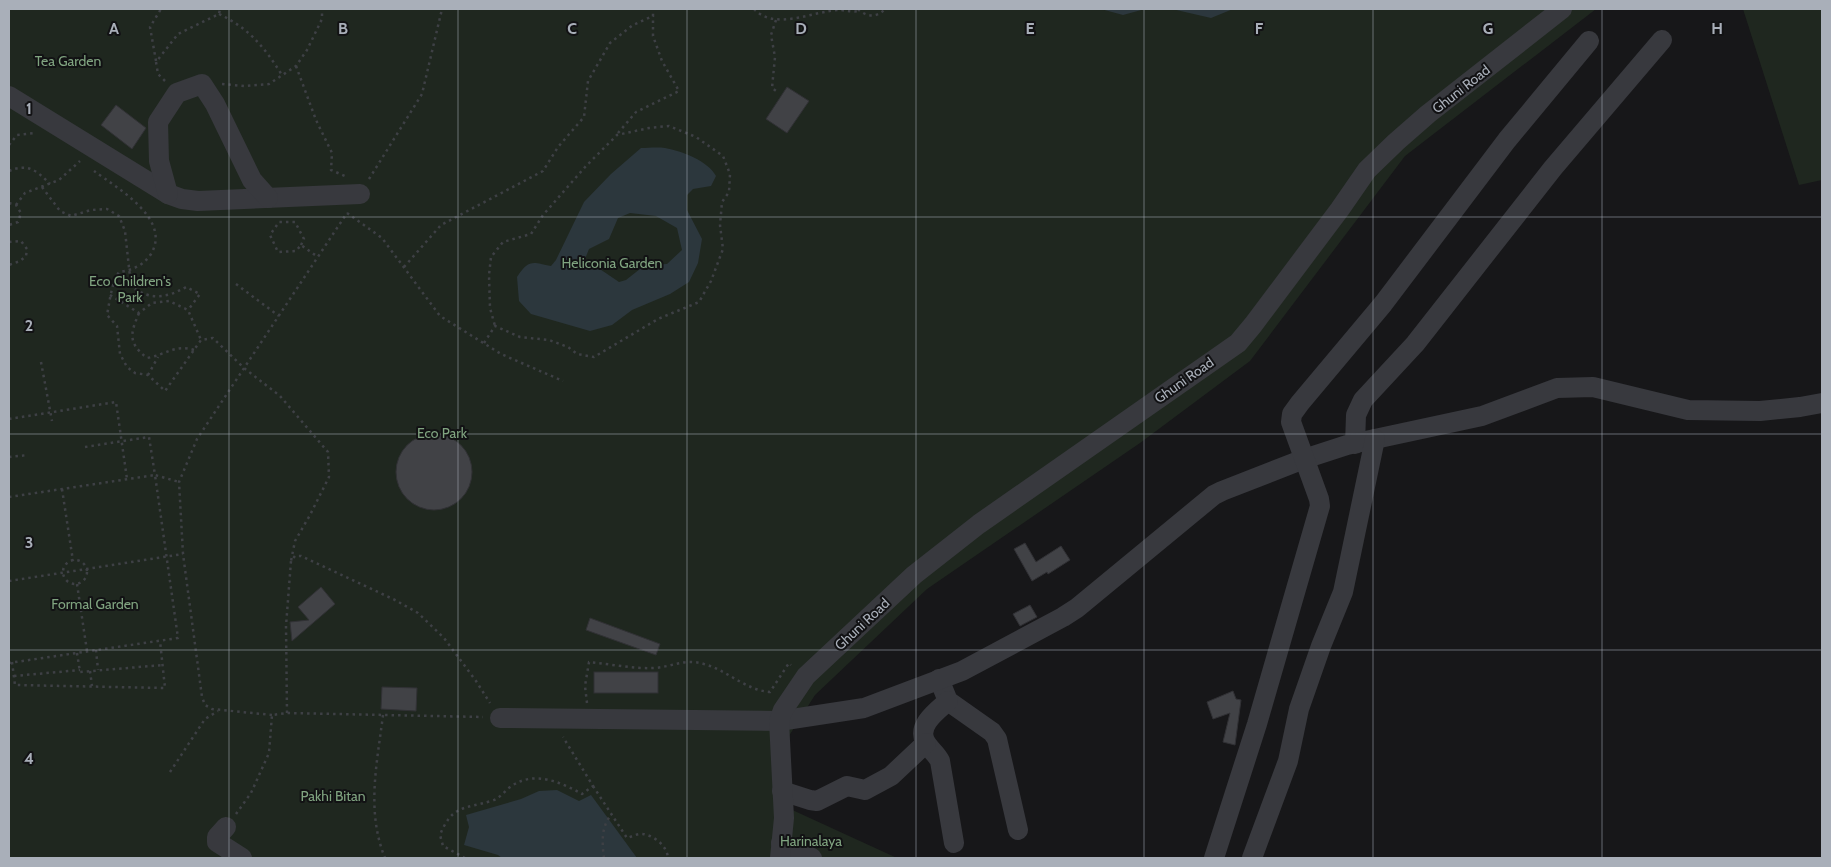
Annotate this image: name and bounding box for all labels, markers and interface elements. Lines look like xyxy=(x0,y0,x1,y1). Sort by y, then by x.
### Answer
text: A xyxy=(109,19,119,38)
text: B xyxy=(338,19,348,38)
text: C xyxy=(567,19,577,38)
text: D xyxy=(795,19,807,38)
text: E xyxy=(1025,19,1035,38)
text: F xyxy=(1255,19,1264,38)
text: G xyxy=(1483,19,1493,38)
text: H xyxy=(1711,19,1723,38)
park label: Tea Garden xyxy=(35,52,101,70)
street label: Ghuni Road xyxy=(1428,61,1494,117)
text: 1 xyxy=(26,99,32,118)
park label: Heliconia Garden xyxy=(562,254,663,272)
park label: Eco Children's Park xyxy=(89,272,171,306)
text: 2 xyxy=(25,316,33,335)
street label: Ghuni Road xyxy=(1151,353,1217,407)
park label: Eco Park xyxy=(417,424,468,442)
text: 3 xyxy=(25,533,33,552)
street label: Ghuni Road xyxy=(831,594,893,654)
park label: Formal Garden xyxy=(51,595,139,613)
text: 4 xyxy=(24,749,34,768)
park label: Pakhi Bitan xyxy=(300,787,366,805)
park label: Harinalaya xyxy=(780,832,842,850)

